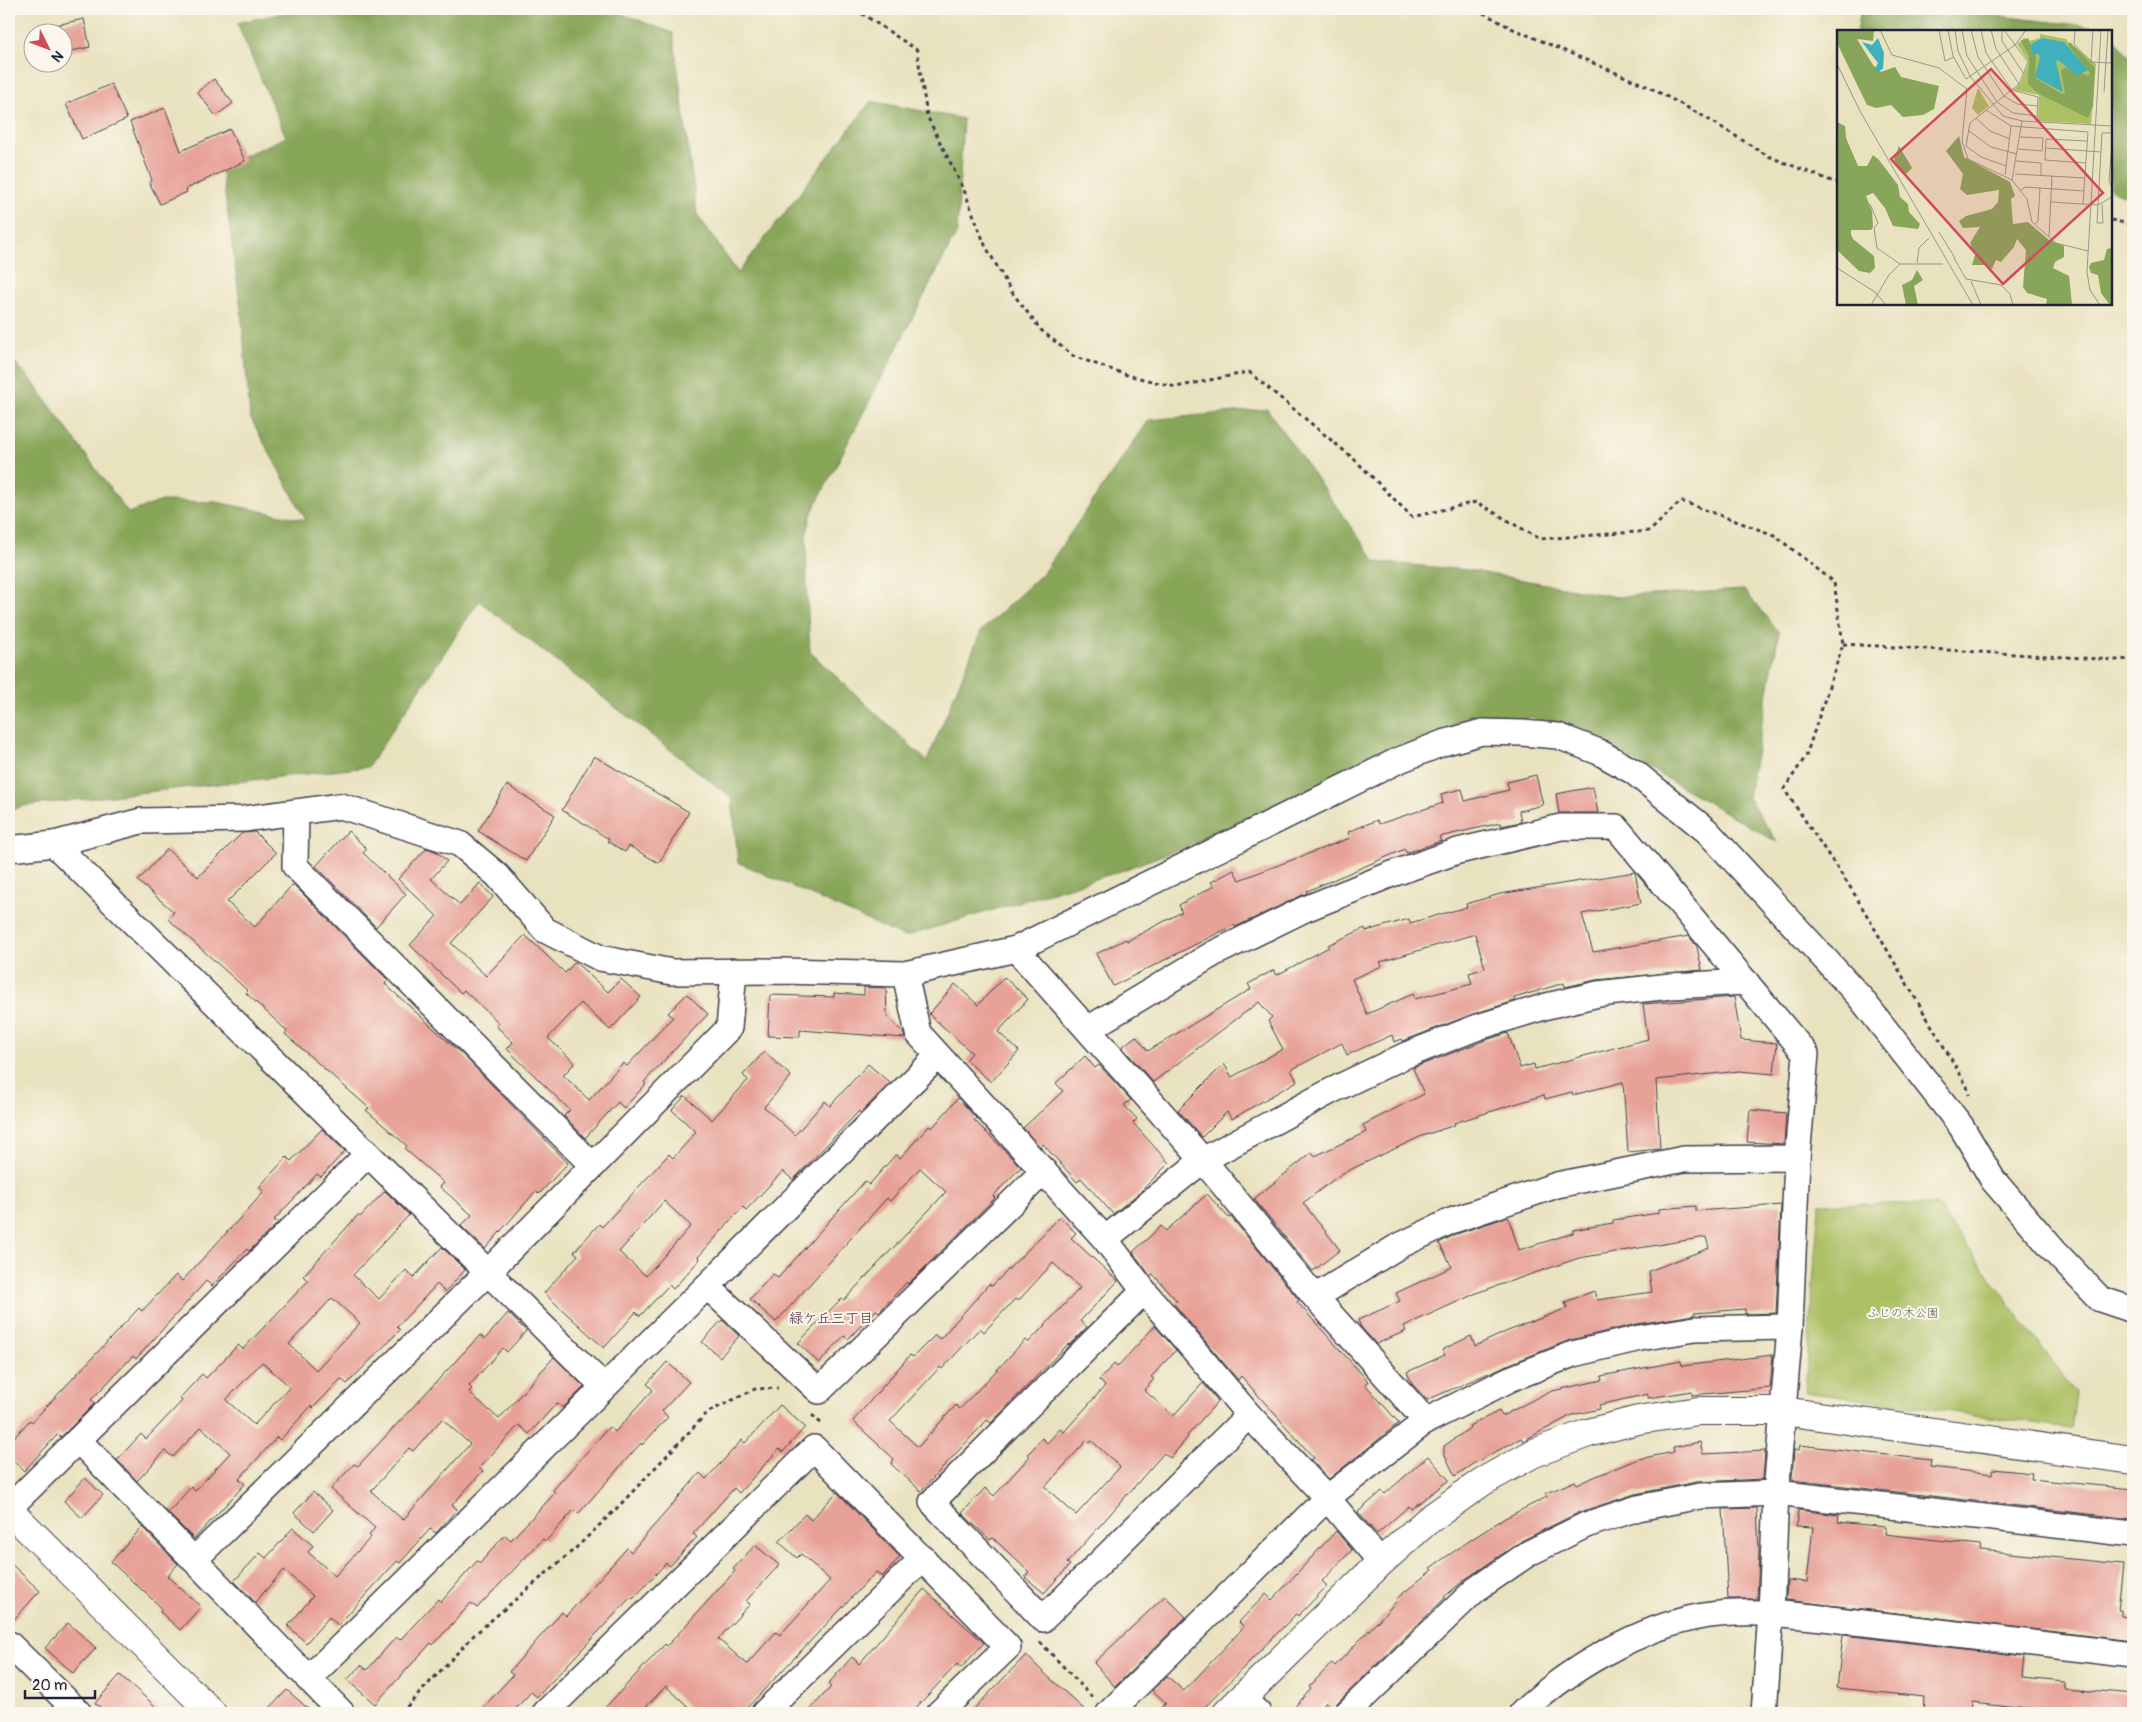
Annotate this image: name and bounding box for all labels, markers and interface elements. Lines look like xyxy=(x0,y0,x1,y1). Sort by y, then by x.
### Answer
north arrow xyxy=(22,22,72,72)
inset map xyxy=(1837,30,2112,305)
text: N xyxy=(48,47,67,66)
park label: ふじの木公園 xyxy=(1867,1306,1939,1321)
district label: 緑ケ丘三丁目 xyxy=(789,1310,873,1327)
scale bar xyxy=(25,1667,95,1699)
text: 20 m xyxy=(32,1676,67,1695)

